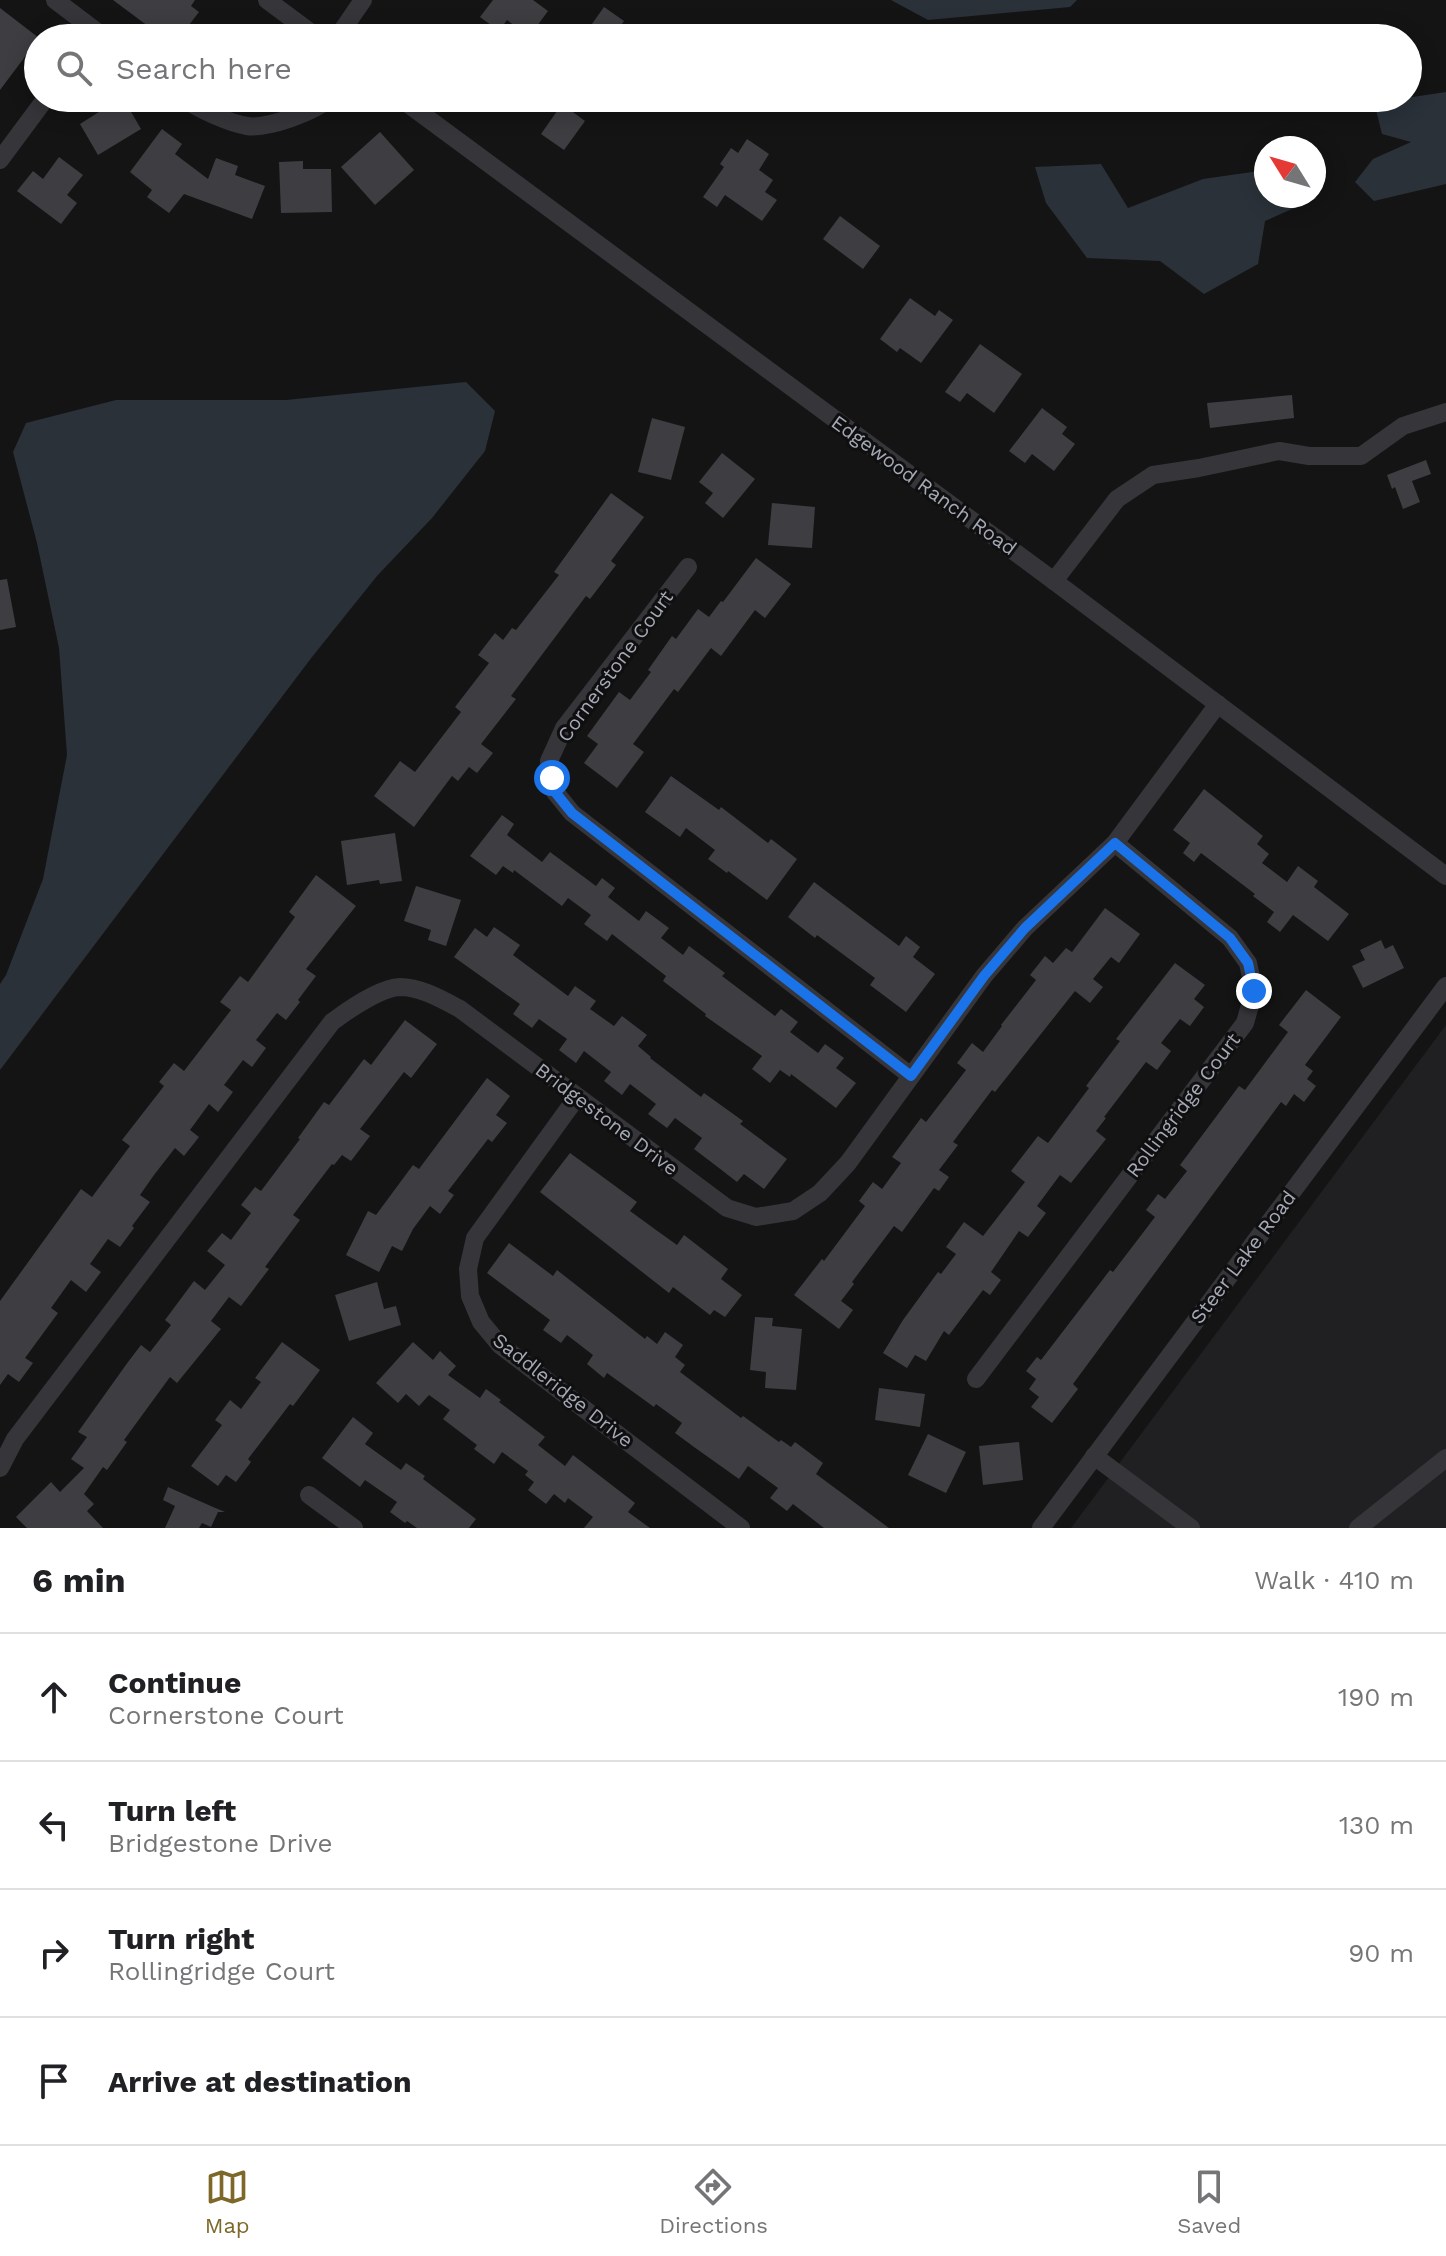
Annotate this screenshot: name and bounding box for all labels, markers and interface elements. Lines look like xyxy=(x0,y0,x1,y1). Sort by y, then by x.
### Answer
search box xyxy=(24,24,1422,112)
icon: search xyxy=(52,46,96,90)
text: Search here xyxy=(116,51,292,86)
north arrow xyxy=(1254,136,1326,208)
street label: Edgewood Ranch Road xyxy=(827,410,1021,560)
street label: Cornerstone Court xyxy=(552,585,678,746)
route start xyxy=(534,760,570,796)
route end xyxy=(1236,973,1272,1009)
street label: Rollingridge Court xyxy=(1121,1028,1245,1182)
street label: Bridgestone Drive xyxy=(531,1057,683,1181)
street label: Steer Lake Road xyxy=(1185,1186,1301,1328)
street label: Saddleridge Drive xyxy=(488,1328,638,1452)
text: 6 min xyxy=(32,1560,126,1600)
text: Walk · 410 m xyxy=(1254,1565,1414,1595)
text: Continue xyxy=(108,1665,241,1700)
icon: ahead xyxy=(32,1675,76,1719)
text: 190 m xyxy=(1338,1682,1414,1712)
text: Cornerstone Court xyxy=(108,1700,344,1730)
text: Turn left xyxy=(108,1793,236,1828)
icon: left xyxy=(32,1803,76,1847)
text: 130 m xyxy=(1339,1810,1414,1840)
text: Bridgestone Drive xyxy=(108,1828,332,1858)
text: Turn right xyxy=(108,1921,254,1956)
icon: right xyxy=(32,1931,76,1975)
text: 90 m xyxy=(1348,1938,1414,1968)
text: Rollingridge Court xyxy=(108,1956,335,1986)
icon: arrive xyxy=(32,2059,76,2103)
text: Arrive at destination xyxy=(108,2064,412,2099)
tab: Map xyxy=(205,2165,250,2238)
tab: Directions xyxy=(659,2165,768,2238)
tab: Saved xyxy=(1177,2165,1241,2238)

